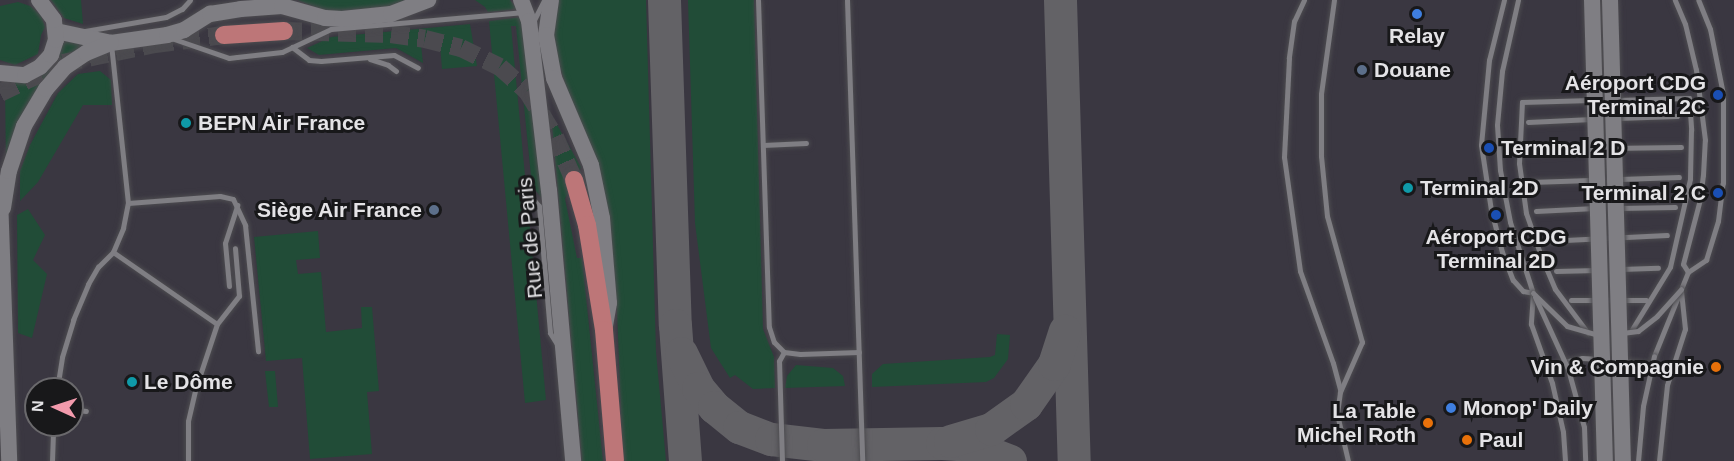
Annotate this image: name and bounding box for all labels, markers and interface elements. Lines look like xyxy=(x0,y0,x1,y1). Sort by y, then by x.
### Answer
marker: Relay xyxy=(1410,7,1424,21)
place label: Relay xyxy=(1389,23,1445,49)
place label: Douane xyxy=(1374,57,1451,83)
marker: Douane xyxy=(1355,63,1369,77)
place label: Aéroport CDG Terminal 2C xyxy=(1565,70,1706,120)
marker: Aéroport CDG Terminal 2C xyxy=(1711,88,1725,102)
place label: BEPN Air France xyxy=(198,110,366,136)
marker: BEPN Air France xyxy=(179,116,193,130)
place label: Terminal 2 D xyxy=(1501,135,1625,161)
marker: Terminal 2 D xyxy=(1482,141,1496,155)
place label: Terminal 2D xyxy=(1420,175,1539,201)
street label: Rue de Paris xyxy=(512,176,548,300)
place label: Terminal 2 C xyxy=(1582,180,1706,206)
marker: Terminal 2D xyxy=(1401,181,1415,195)
marker: Terminal 2 C xyxy=(1711,186,1725,200)
place label: Siège Air France xyxy=(256,197,422,223)
marker: Siège Air France xyxy=(427,203,441,217)
marker: Aéroport CDG Terminal 2D xyxy=(1489,208,1503,222)
place label: Aéroport CDG Terminal 2D xyxy=(1425,224,1567,274)
place label: Vin & Compagnie xyxy=(1531,354,1704,380)
marker: Vin & Compagnie xyxy=(1709,360,1723,374)
place label: Le Dôme xyxy=(144,369,233,395)
marker: Le Dôme xyxy=(125,375,139,389)
north arrow xyxy=(24,377,84,437)
place label: Monop' Daily xyxy=(1463,395,1593,421)
place label: La Table Michel Roth xyxy=(1297,398,1416,448)
text: N xyxy=(29,400,46,412)
marker: Monop' Daily xyxy=(1444,401,1458,415)
marker: La Table Michel Roth xyxy=(1421,416,1435,430)
place label: Paul xyxy=(1479,427,1523,453)
marker: Paul xyxy=(1460,433,1474,447)

